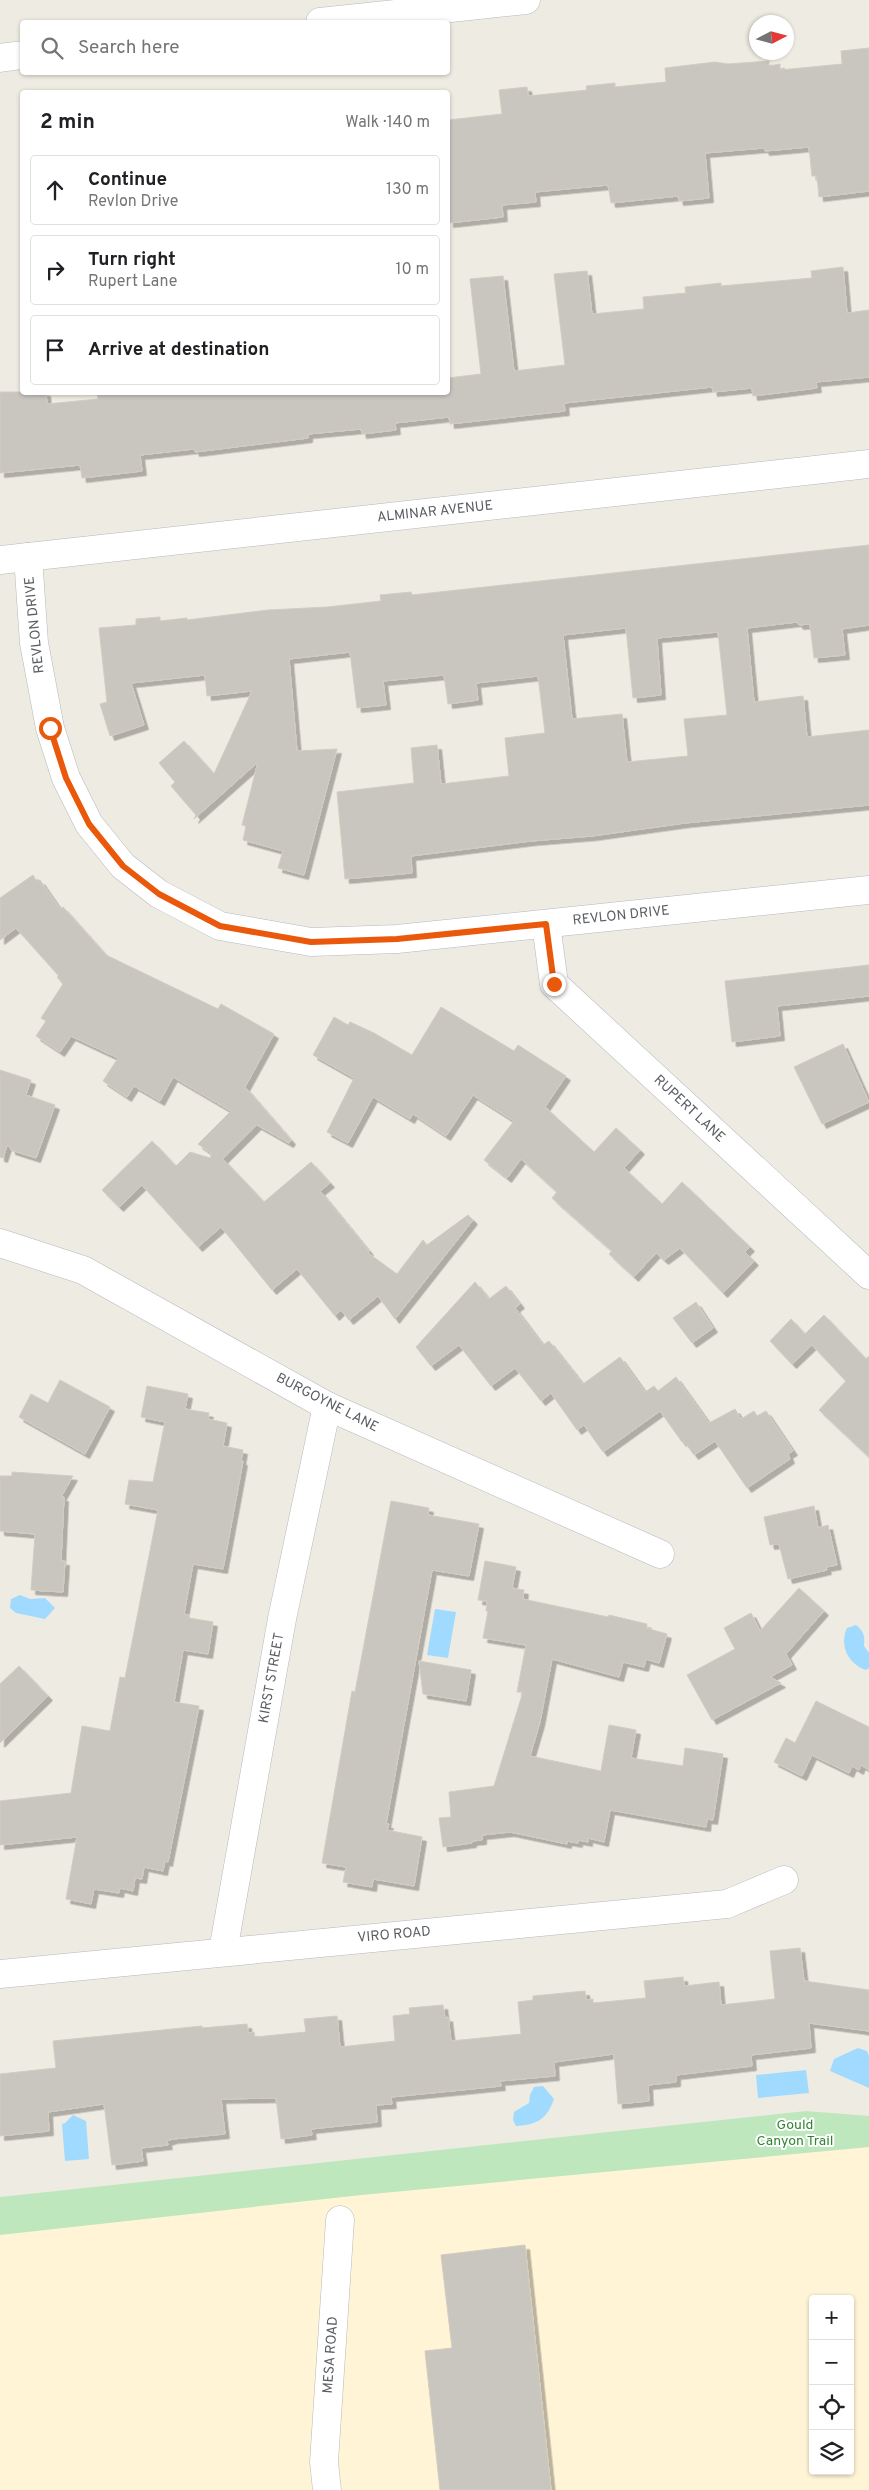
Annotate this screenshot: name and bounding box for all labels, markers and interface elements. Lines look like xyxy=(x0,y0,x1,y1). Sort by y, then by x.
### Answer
north arrow xyxy=(749,15,794,60)
search box xyxy=(20,20,450,75)
icon: search xyxy=(38,34,66,62)
text: Search here xyxy=(78,36,180,60)
text: 2 min xyxy=(40,109,95,136)
text: Walk · 140 m xyxy=(345,113,430,133)
text: Continue xyxy=(88,168,167,192)
icon: ahead xyxy=(41,176,69,204)
text: 130 m xyxy=(386,180,429,200)
text: Revlon Drive xyxy=(88,192,178,212)
text: Turn right xyxy=(88,248,176,272)
icon: right xyxy=(41,256,69,284)
text: 10 m xyxy=(395,260,429,280)
text: Rupert Lane xyxy=(88,272,177,292)
icon: arrive xyxy=(41,336,69,364)
text: Arrive at destination xyxy=(88,338,269,362)
street label: ALMINAR AVENUE xyxy=(376,497,494,527)
street label: REVLON DRIVE xyxy=(21,576,49,674)
route start xyxy=(39,717,62,740)
street label: REVLON DRIVE xyxy=(572,902,670,930)
route end xyxy=(543,973,566,996)
street label: RUPERT LANE xyxy=(650,1072,728,1146)
street label: BURGOYNE LANE xyxy=(273,1370,381,1436)
street label: KIRST STREET xyxy=(256,1631,288,1725)
street label: VIRO ROAD xyxy=(357,1923,431,1947)
park label: Gould Canyon Trail xyxy=(757,2117,833,2150)
map controls xyxy=(809,2295,854,2475)
button: + xyxy=(809,2295,854,2340)
street label: MESA ROAD xyxy=(320,2316,342,2394)
button: − xyxy=(809,2340,854,2385)
button: locate xyxy=(809,2385,854,2430)
button: layers xyxy=(809,2430,854,2475)

